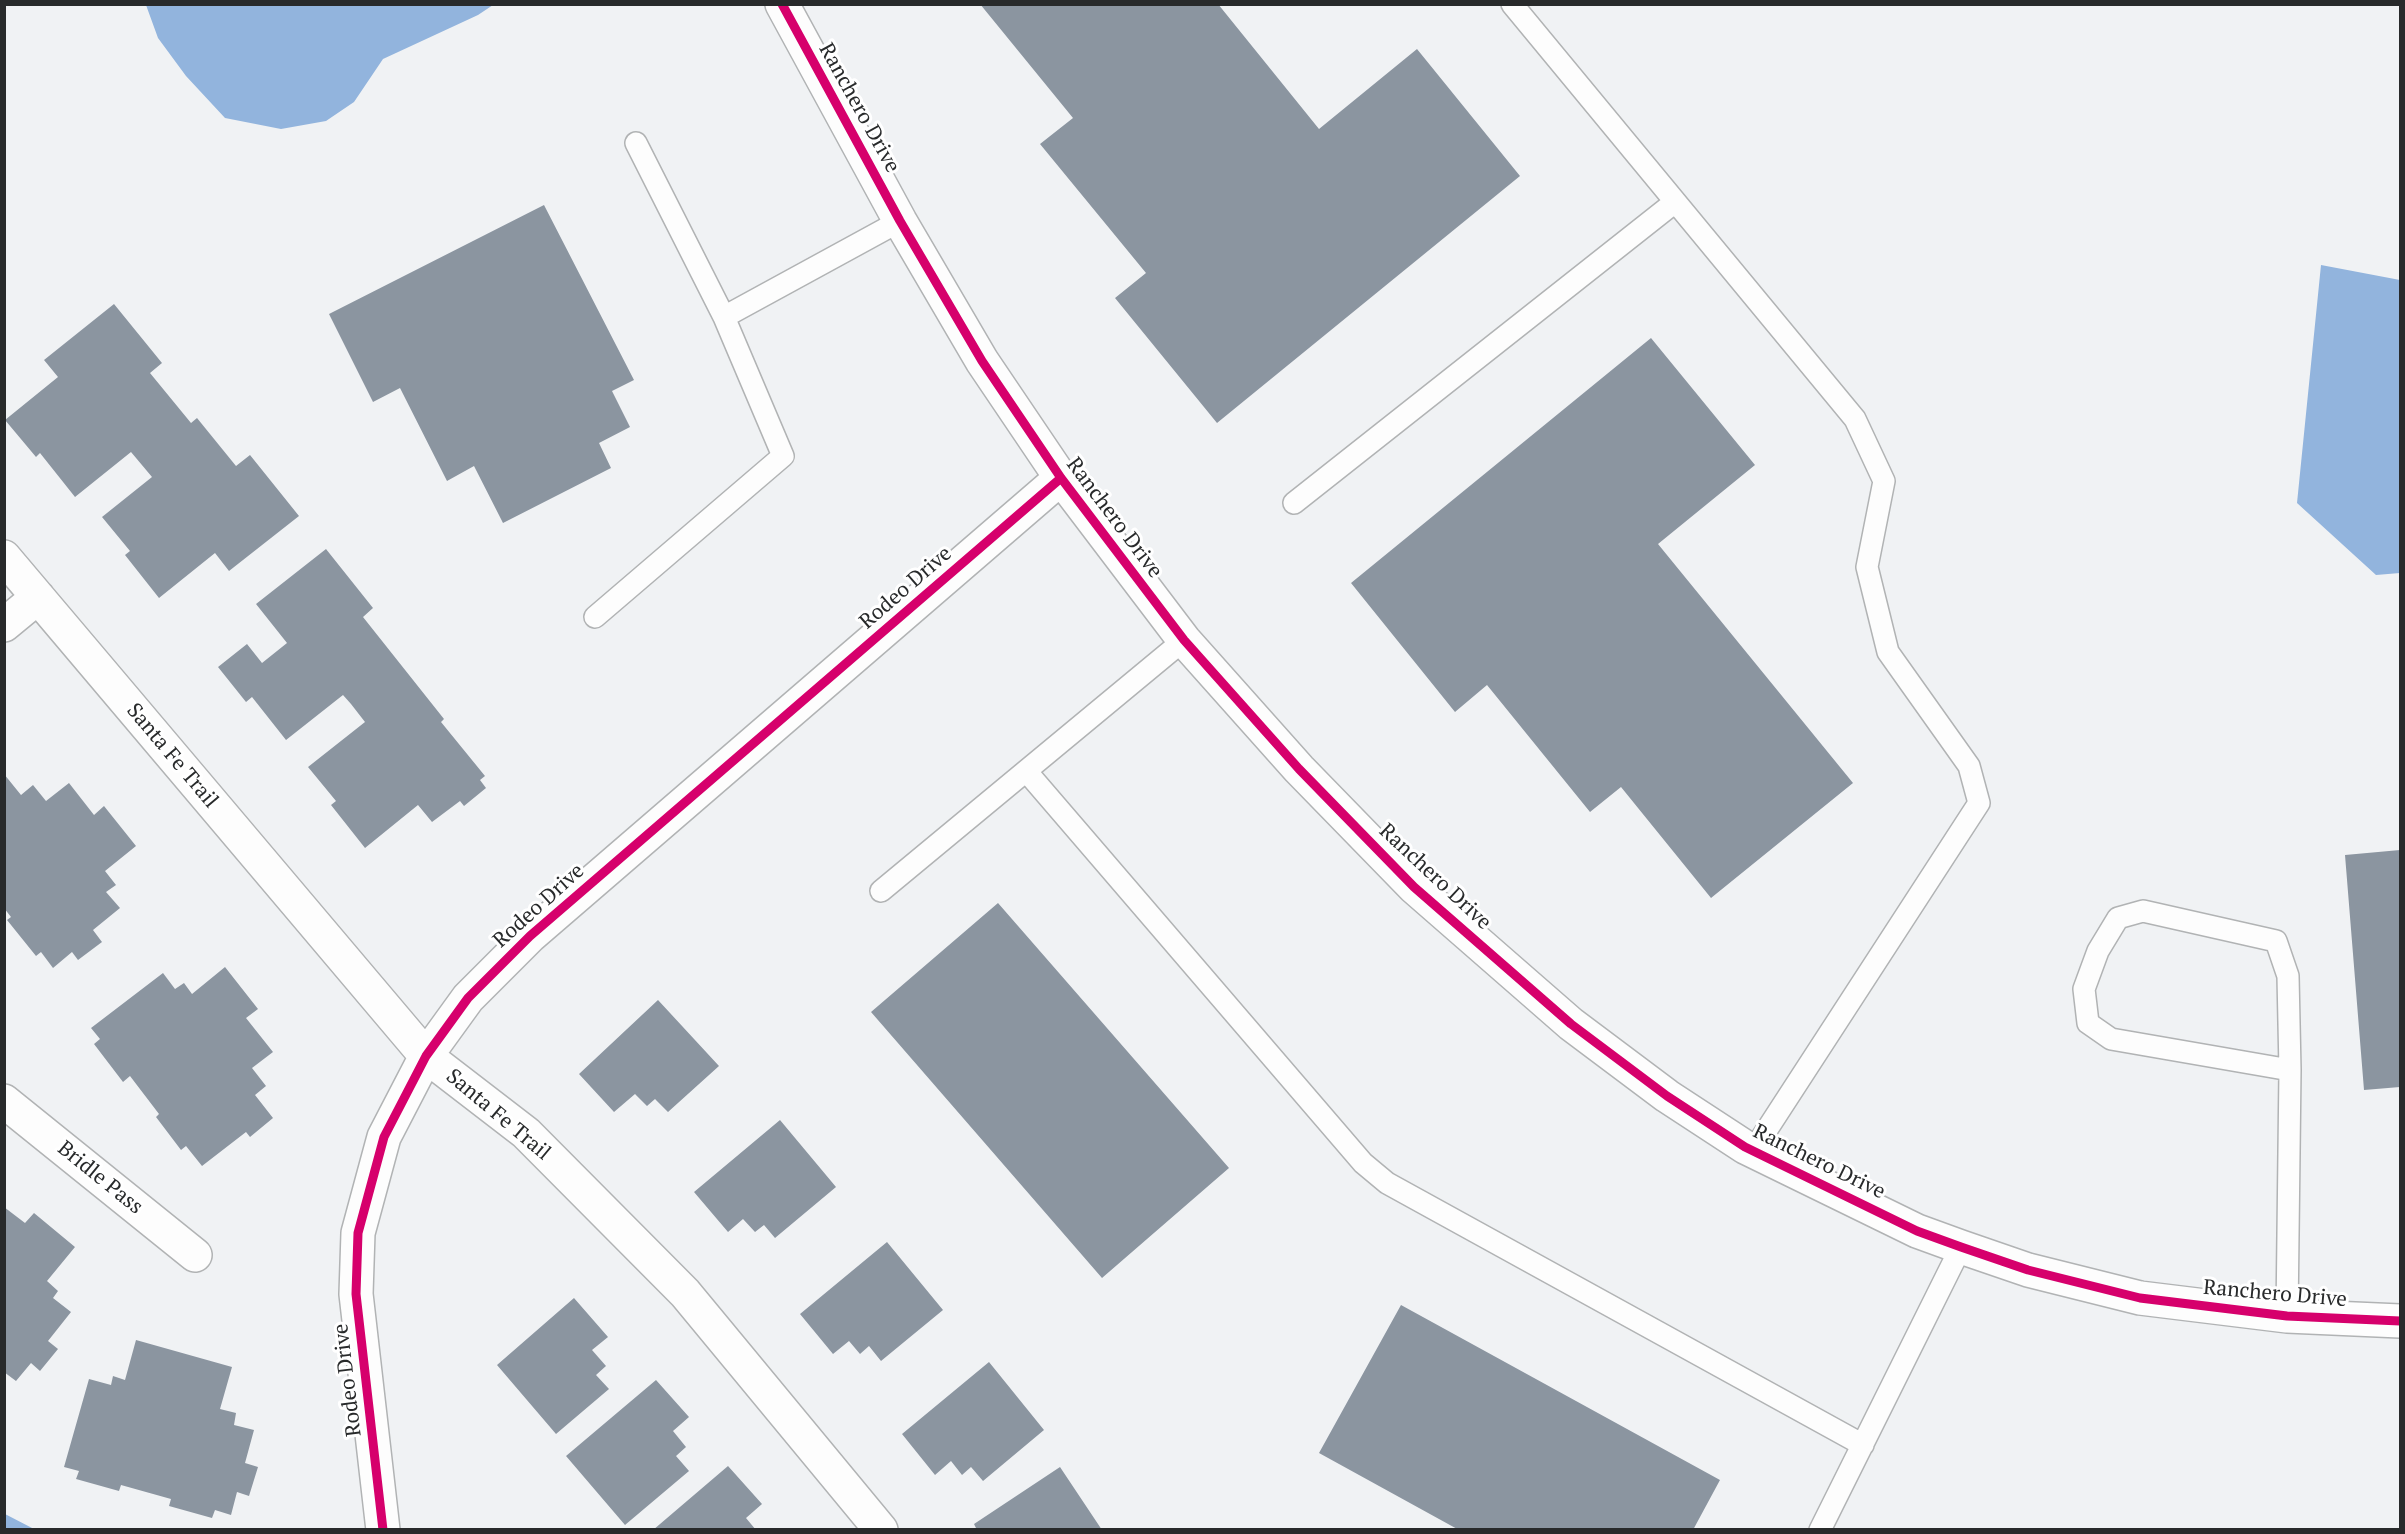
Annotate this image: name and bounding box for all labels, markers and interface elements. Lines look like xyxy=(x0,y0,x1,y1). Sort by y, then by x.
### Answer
street label: Ranchero Drive xyxy=(813,39,905,177)
street label: Ranchero Drive xyxy=(1061,453,1167,583)
street label: Rodeo Drive xyxy=(855,541,957,635)
street label: Santa Fe Trail xyxy=(121,699,223,813)
street label: Ranchero Drive xyxy=(1374,819,1496,935)
street label: Rodeo Drive xyxy=(488,859,590,953)
street label: Santa Fe Trail xyxy=(441,1064,555,1166)
street label: Ranchero Drive xyxy=(1749,1119,1889,1205)
street label: Bridle Pass xyxy=(52,1136,148,1220)
street label: Ranchero Drive xyxy=(2202,1275,2348,1313)
street label: Rodeo Drive xyxy=(329,1322,367,1438)

